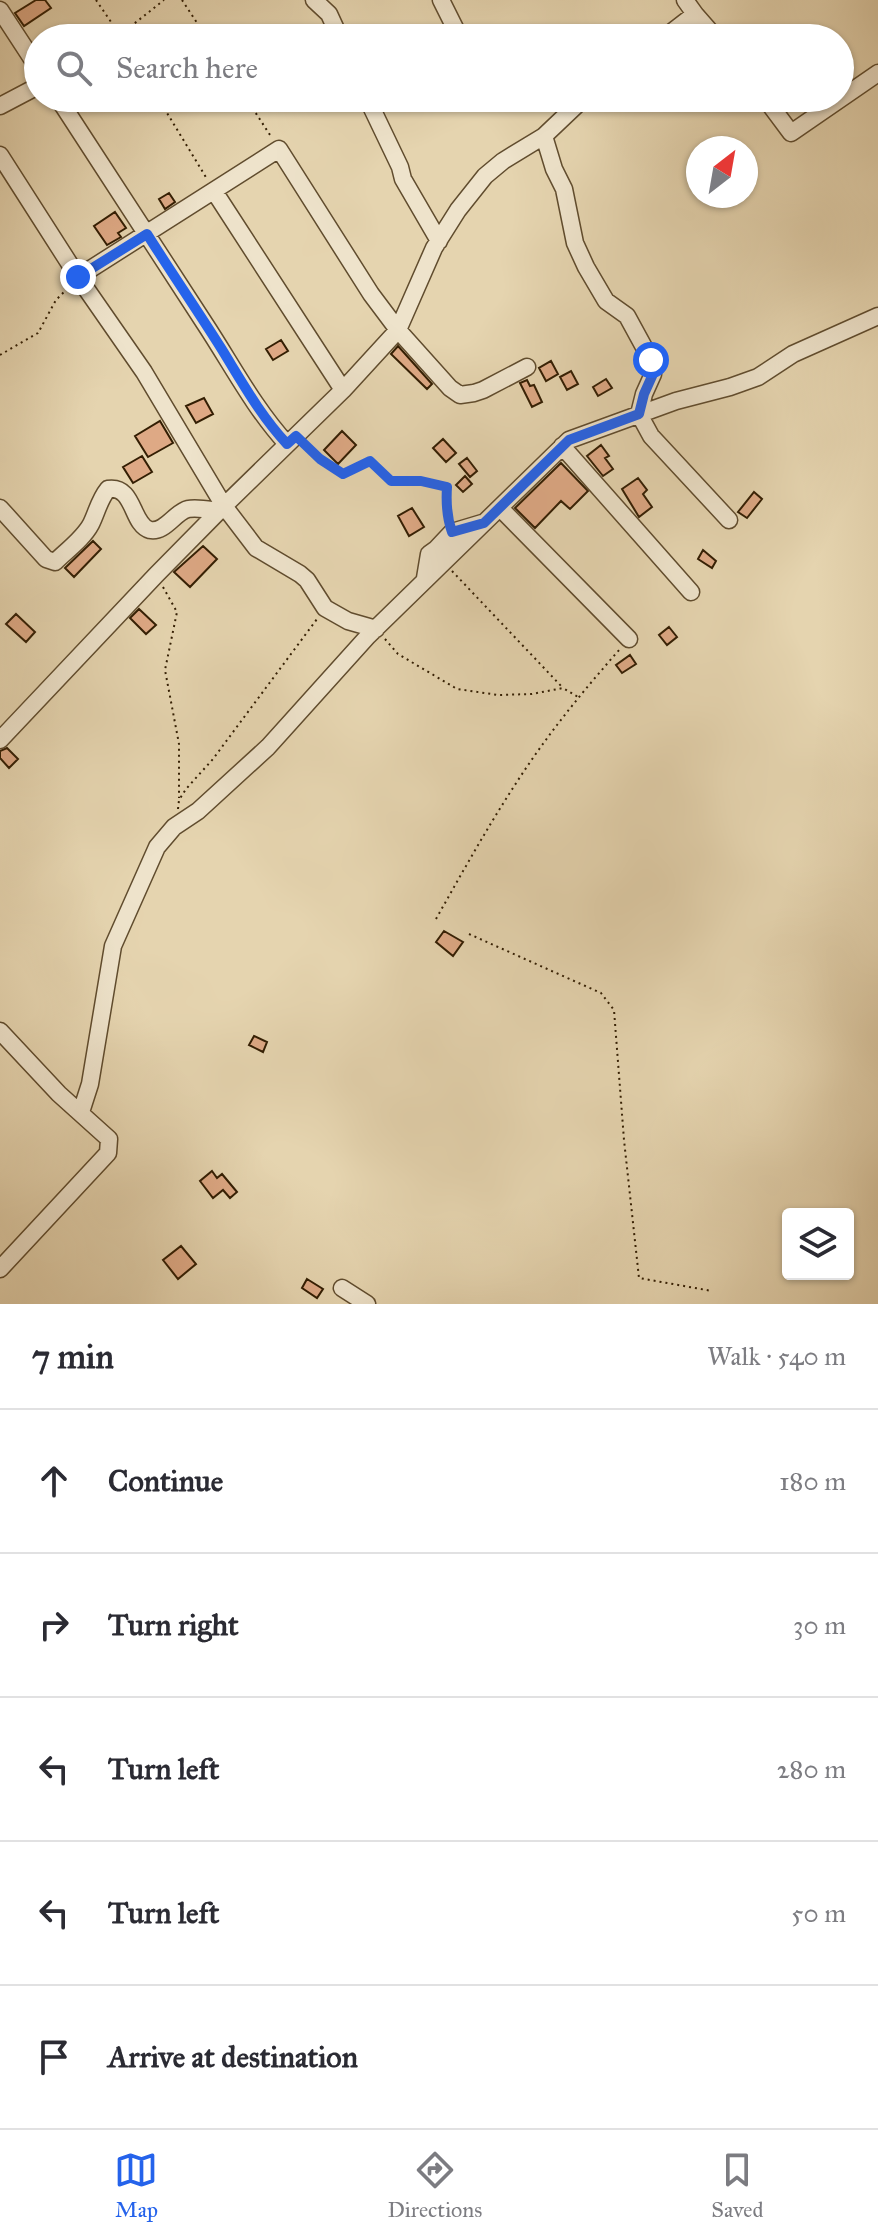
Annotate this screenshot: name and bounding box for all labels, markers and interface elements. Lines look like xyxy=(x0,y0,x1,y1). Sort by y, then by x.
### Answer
search box xyxy=(24,24,854,112)
icon: search xyxy=(52,46,96,90)
text: Search here xyxy=(116,50,258,86)
north arrow xyxy=(686,136,758,208)
route end xyxy=(60,259,96,295)
route start xyxy=(633,342,669,378)
map controls xyxy=(782,1208,854,1280)
button: layers xyxy=(782,1208,854,1280)
text: 7 min xyxy=(32,1336,114,1377)
text: Walk · 540 m xyxy=(707,1340,846,1372)
icon: ahead xyxy=(32,1459,76,1503)
text: Continue xyxy=(108,1463,223,1499)
text: 180 m xyxy=(779,1465,846,1497)
icon: right xyxy=(32,1603,76,1647)
text: Turn right xyxy=(108,1607,239,1643)
text: 30 m xyxy=(793,1609,846,1641)
icon: left xyxy=(32,1747,76,1791)
text: Turn left xyxy=(108,1751,219,1787)
text: 280 m xyxy=(777,1753,846,1785)
icon: left xyxy=(32,1891,76,1935)
text: Turn left xyxy=(108,1895,219,1931)
text: 50 m xyxy=(791,1897,846,1929)
icon: arrive xyxy=(32,2035,76,2079)
text: Arrive at destination xyxy=(108,2039,358,2075)
tab: Map xyxy=(114,2148,158,2223)
tab: Directions xyxy=(387,2148,482,2223)
tab: Saved xyxy=(711,2148,763,2223)

